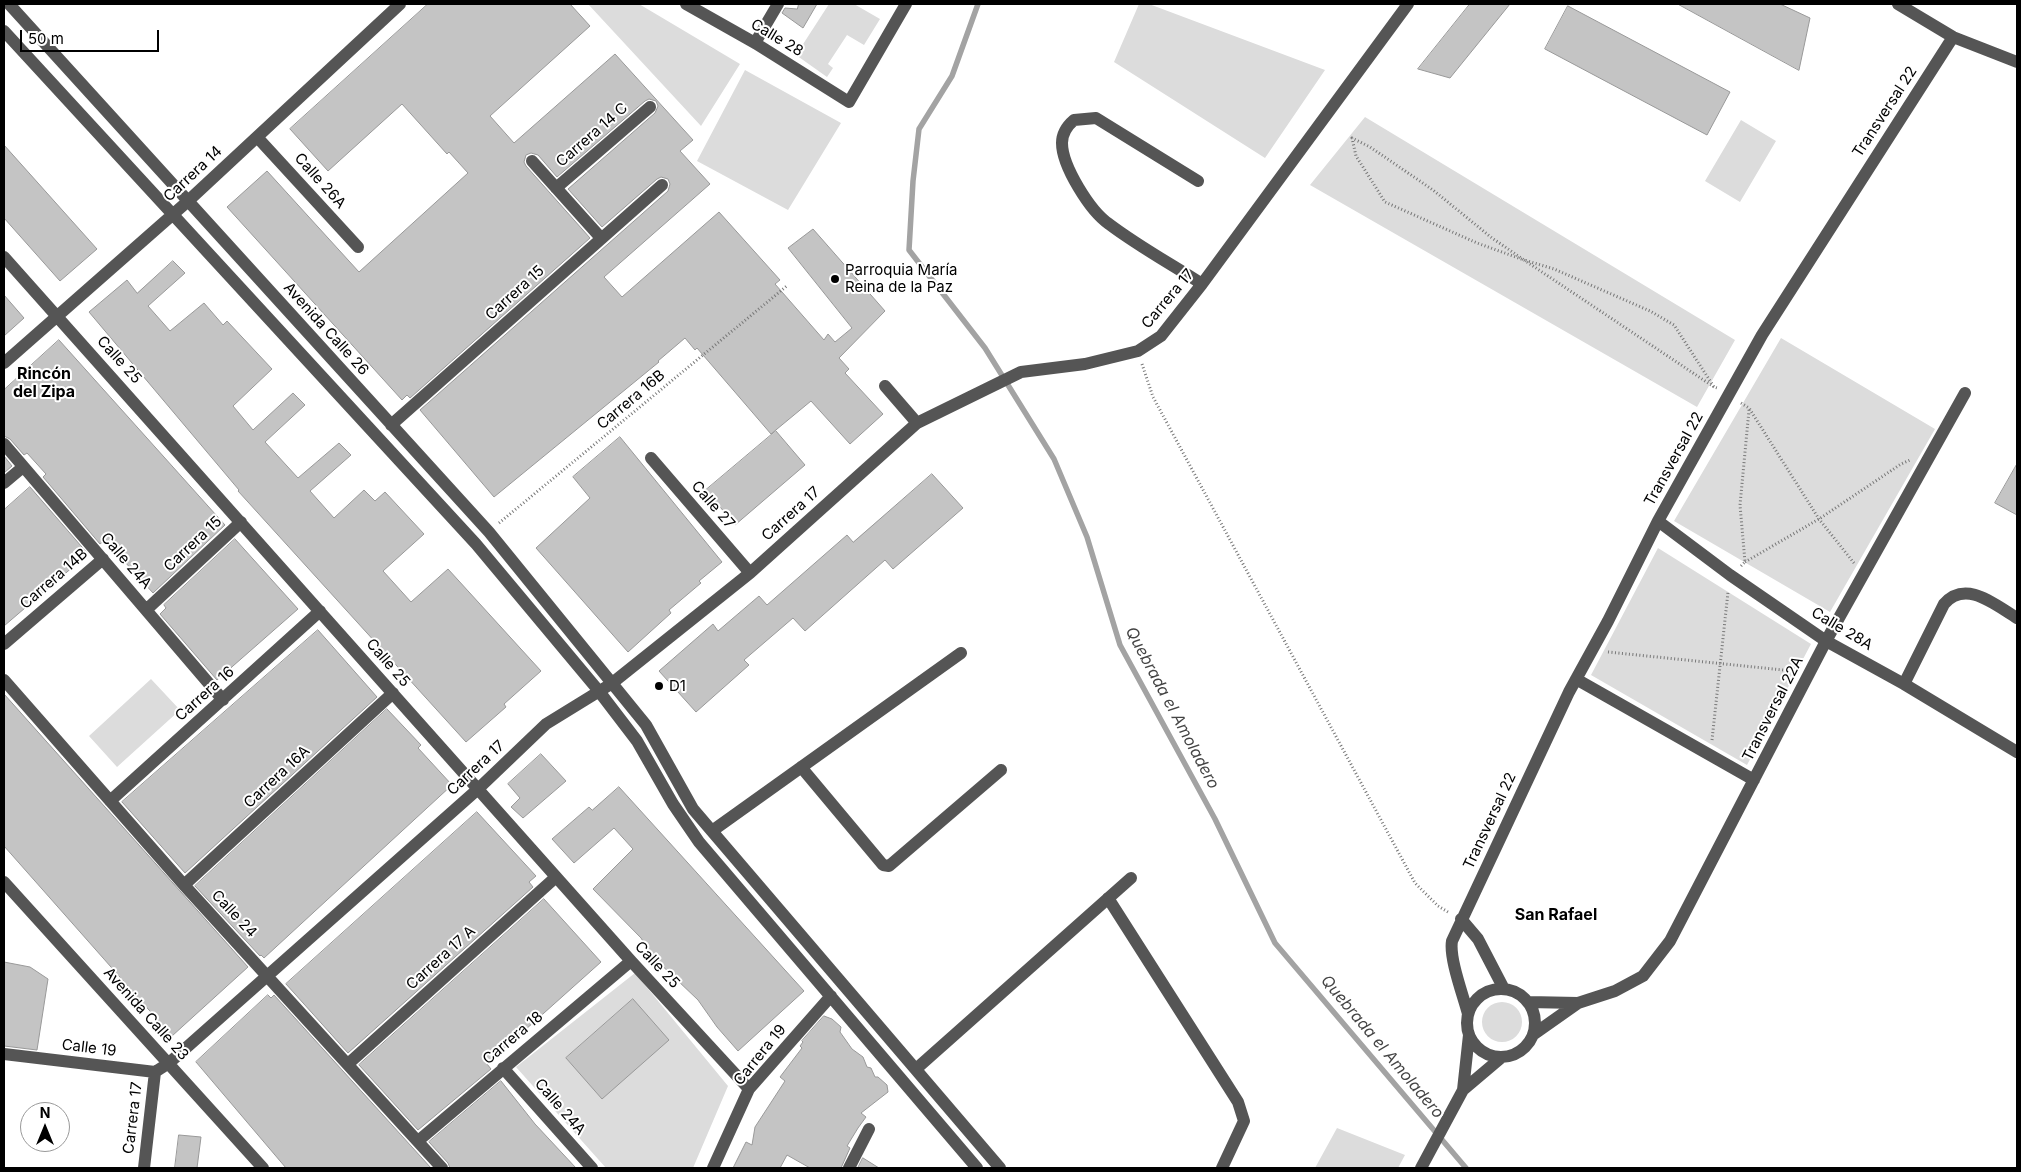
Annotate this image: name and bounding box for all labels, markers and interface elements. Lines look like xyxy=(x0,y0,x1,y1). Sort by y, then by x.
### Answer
street label: Calle 28 xyxy=(747,15,807,61)
scale bar xyxy=(22,20,161,52)
text: 50 m xyxy=(28,29,64,48)
street label: Transversal 22 xyxy=(1849,63,1921,161)
street label: Carrera 14 C xyxy=(553,99,631,171)
street label: Carrera 14 xyxy=(160,142,226,206)
street label: Calle 26A xyxy=(290,150,350,212)
place label: Parroquia María Reina de la Paz xyxy=(845,261,958,296)
street label: Carrera 15 xyxy=(482,262,548,324)
street label: Carrera 17 xyxy=(1138,266,1198,332)
marker: Parroquia María Reina de la Paz xyxy=(829,273,841,285)
street label: Avenida Calle 26 xyxy=(280,279,372,379)
street label: Calle 25 xyxy=(93,332,145,388)
district label: Rincón del Zipa xyxy=(13,364,75,402)
street label: Carrera 16B xyxy=(593,366,669,434)
street label: Transversal 22 xyxy=(1641,409,1707,509)
street label: Calle 27 xyxy=(687,477,739,533)
street label: Carrera 17 xyxy=(758,483,824,545)
street label: Carrera 15 xyxy=(160,513,226,575)
street label: Calle 24A xyxy=(97,529,155,593)
street label: Carrera 14B xyxy=(17,545,91,613)
street label: Calle 28A xyxy=(1808,604,1876,654)
water label: Quebrada el Amoladero xyxy=(1121,624,1223,792)
street label: Calle 25 xyxy=(362,635,414,691)
street label: Transversal 22A xyxy=(1739,654,1807,764)
street label: Carrera 16 xyxy=(172,663,238,725)
place label: D1 xyxy=(669,677,686,695)
marker: D1 xyxy=(653,680,665,692)
street label: Carrera 17 xyxy=(443,737,509,799)
street label: Carrera 16A xyxy=(240,742,314,812)
street label: Transversal 22 xyxy=(1460,770,1520,872)
street label: Calle 24 xyxy=(208,887,260,941)
district label: San Rafael xyxy=(1515,905,1597,925)
street label: Carrera 17 A xyxy=(403,922,479,994)
street label: Calle 25 xyxy=(631,938,683,992)
street label: Avenida Calle 23 xyxy=(100,964,192,1064)
water label: Quebrada el Amoladero xyxy=(1317,972,1447,1122)
street label: Carrera 18 xyxy=(479,1008,547,1068)
street label: Carrera 19 xyxy=(730,1021,790,1089)
street label: Calle 19 xyxy=(61,1036,117,1060)
street label: Calle 24A xyxy=(531,1075,589,1139)
street label: Carrera 17 xyxy=(120,1081,146,1155)
north arrow xyxy=(20,1102,70,1152)
text: N xyxy=(40,1104,50,1121)

